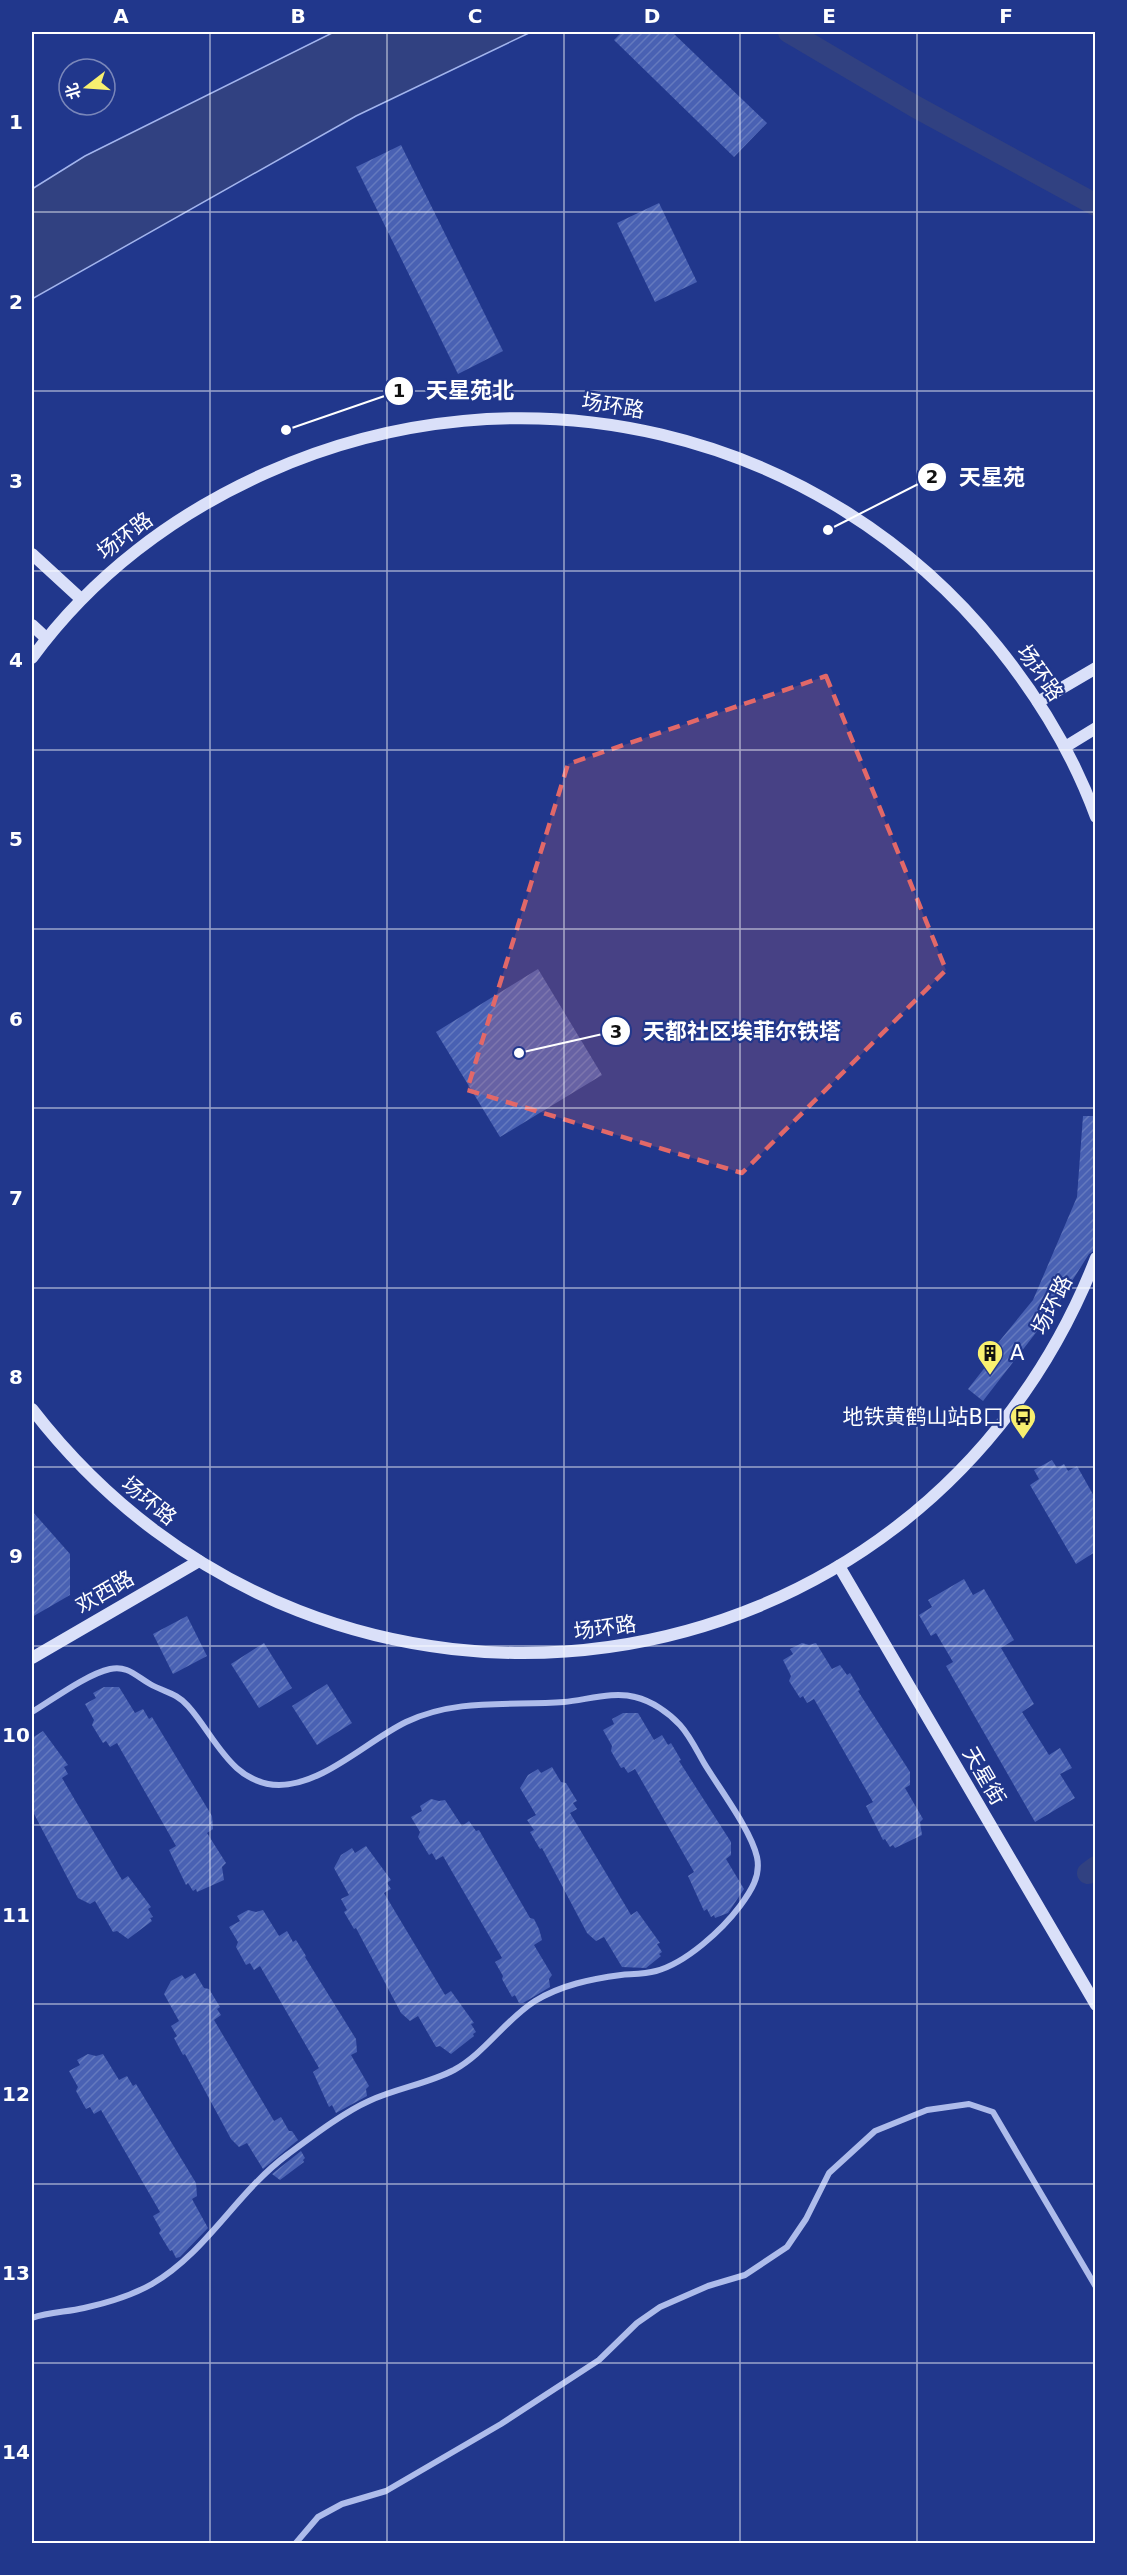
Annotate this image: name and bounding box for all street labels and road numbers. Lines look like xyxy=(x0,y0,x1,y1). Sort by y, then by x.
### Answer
street label: 场环路 xyxy=(580,389,646,423)
street label: 场环路 xyxy=(93,507,157,565)
street label: 场环路 xyxy=(1012,640,1068,706)
street label: 场环路 xyxy=(1027,1271,1077,1339)
street label: 场环路 xyxy=(117,1472,181,1530)
street label: 欢西路 xyxy=(72,1566,138,1618)
street label: 场环路 xyxy=(572,1612,638,1644)
street label: 天星街 xyxy=(958,1743,1010,1809)

